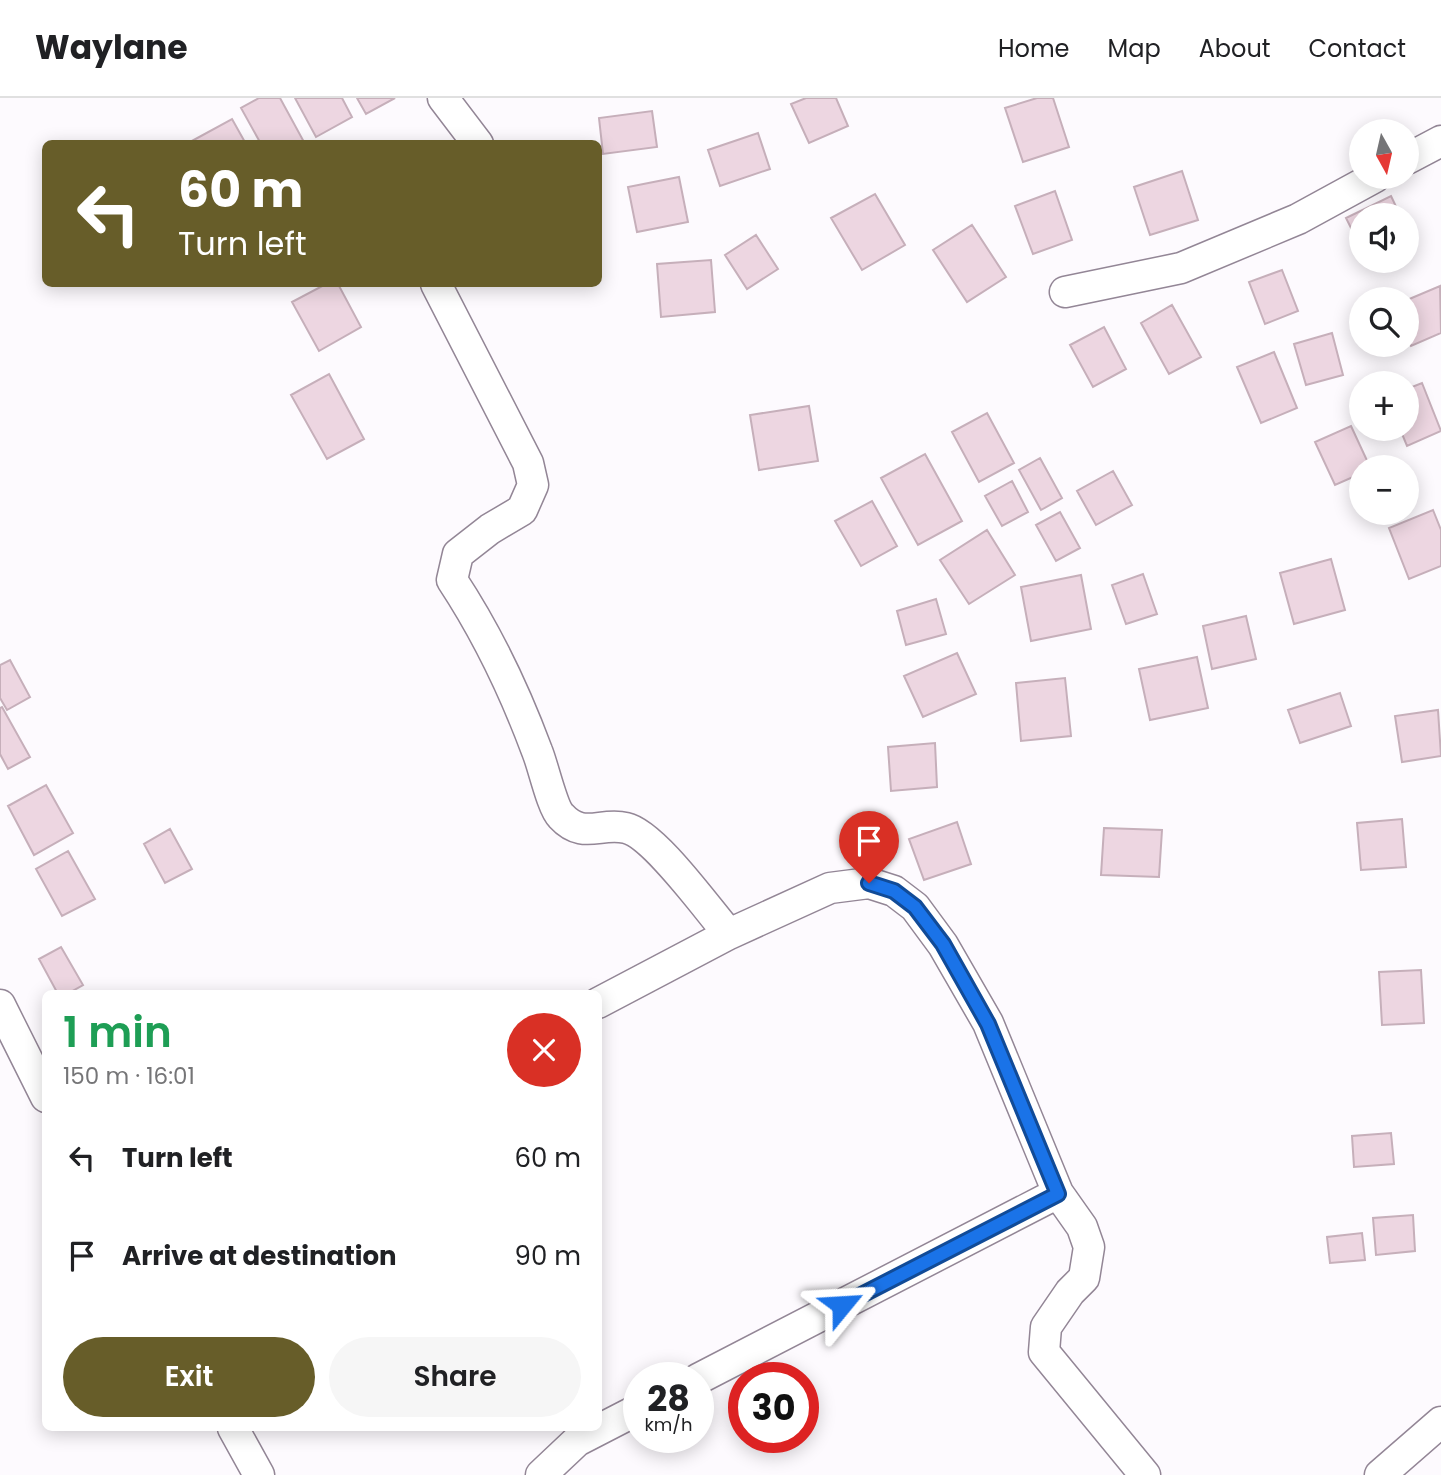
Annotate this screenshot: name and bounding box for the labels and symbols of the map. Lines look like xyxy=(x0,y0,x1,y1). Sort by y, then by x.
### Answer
north arrow xyxy=(1349,119,1419,189)
pin xyxy=(839,811,899,883)
position arrow xyxy=(805,1268,879,1342)
speed limit sign: 30 xyxy=(728,1362,819,1453)

